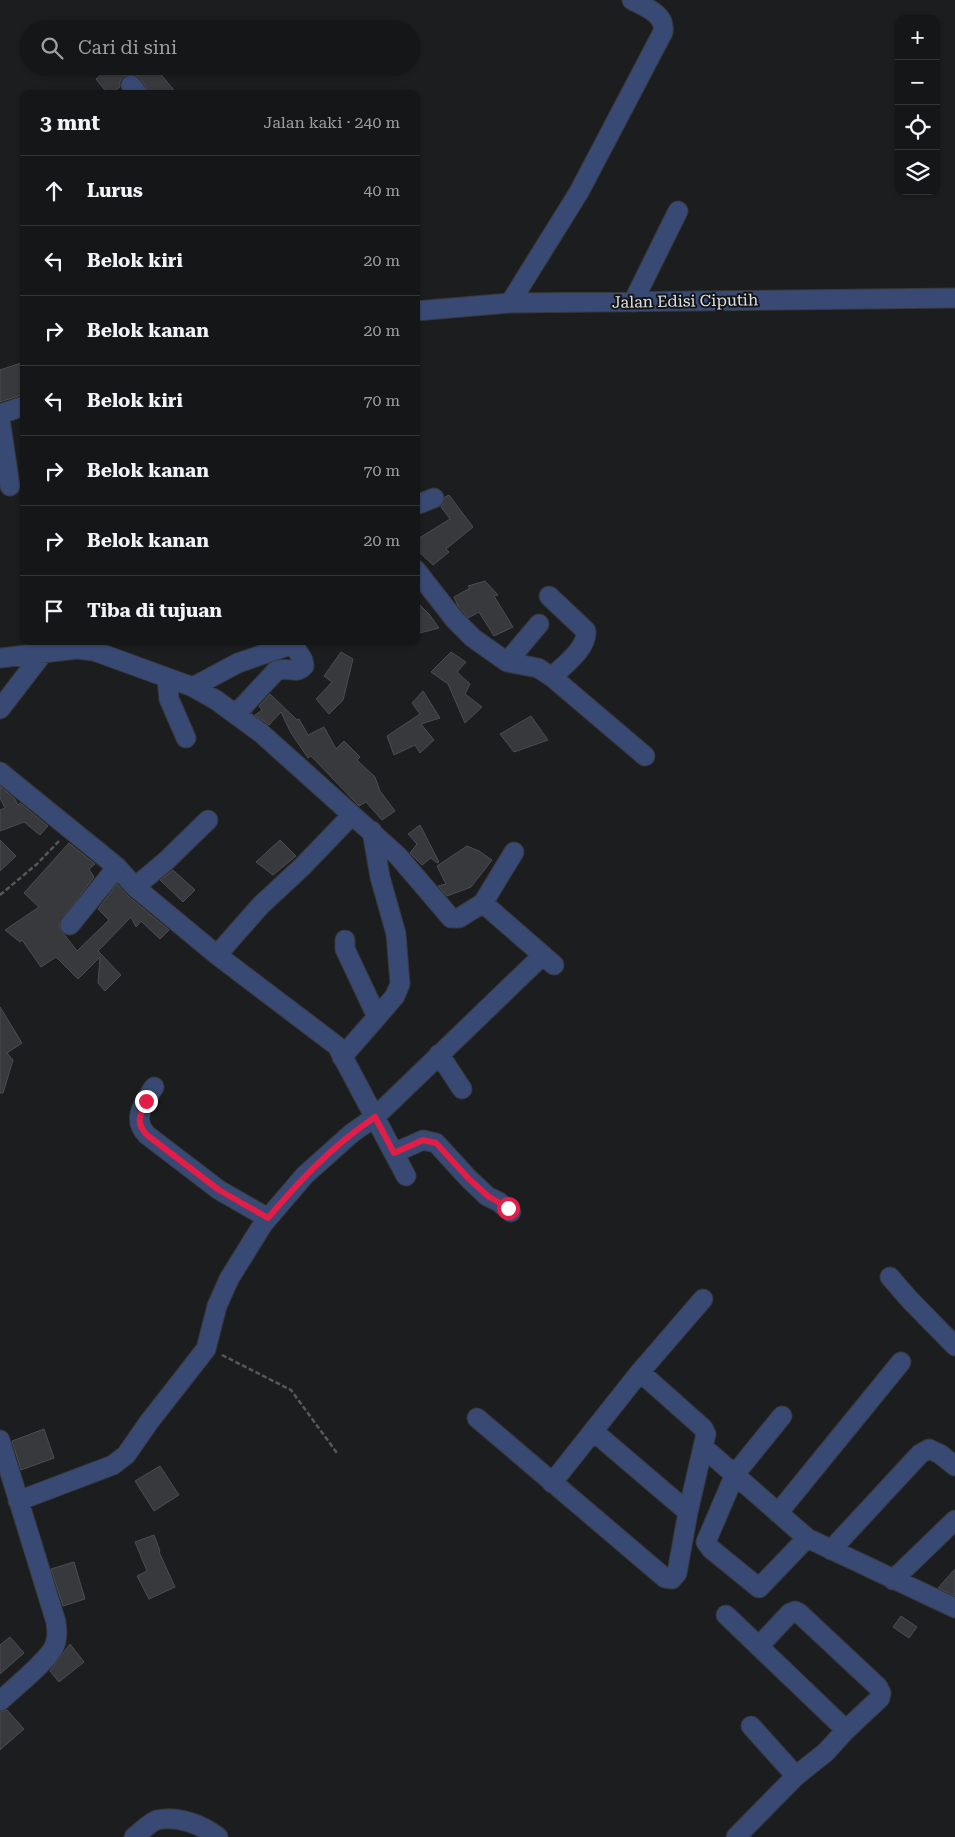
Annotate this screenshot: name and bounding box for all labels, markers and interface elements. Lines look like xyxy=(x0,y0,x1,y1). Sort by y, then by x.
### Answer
map controls xyxy=(895,15,940,195)
button: + xyxy=(895,15,940,60)
search box xyxy=(20,20,420,75)
icon: search xyxy=(38,34,66,62)
text: Cari di sini xyxy=(78,36,177,59)
button: − xyxy=(895,60,940,105)
button: locate xyxy=(895,105,940,150)
text: 3 mnt xyxy=(40,111,100,135)
text: Jalan kaki · 240 m xyxy=(264,113,400,132)
button: layers xyxy=(895,150,940,195)
icon: ahead xyxy=(40,177,68,205)
text: Lurus xyxy=(87,179,143,202)
text: 40 m xyxy=(363,181,400,200)
icon: left xyxy=(40,247,68,275)
text: Belok kiri xyxy=(87,249,183,272)
text: 20 m xyxy=(363,251,400,270)
street label: Jalan Edisi Ciputih xyxy=(612,290,758,312)
icon: right xyxy=(40,317,68,345)
text: Belok kanan xyxy=(87,319,209,342)
text: 20 m xyxy=(363,321,400,340)
icon: left xyxy=(40,387,68,415)
text: Belok kiri xyxy=(87,389,183,412)
text: 70 m xyxy=(363,391,400,410)
icon: right xyxy=(40,457,68,485)
text: Belok kanan xyxy=(87,459,209,482)
text: 70 m xyxy=(363,461,400,480)
icon: right xyxy=(40,527,68,555)
text: Belok kanan xyxy=(87,529,209,552)
text: 20 m xyxy=(363,531,400,550)
icon: arrive xyxy=(40,597,68,625)
text: Tiba di tujuan xyxy=(87,599,222,622)
route end xyxy=(135,1090,158,1113)
route start xyxy=(497,1197,520,1220)

